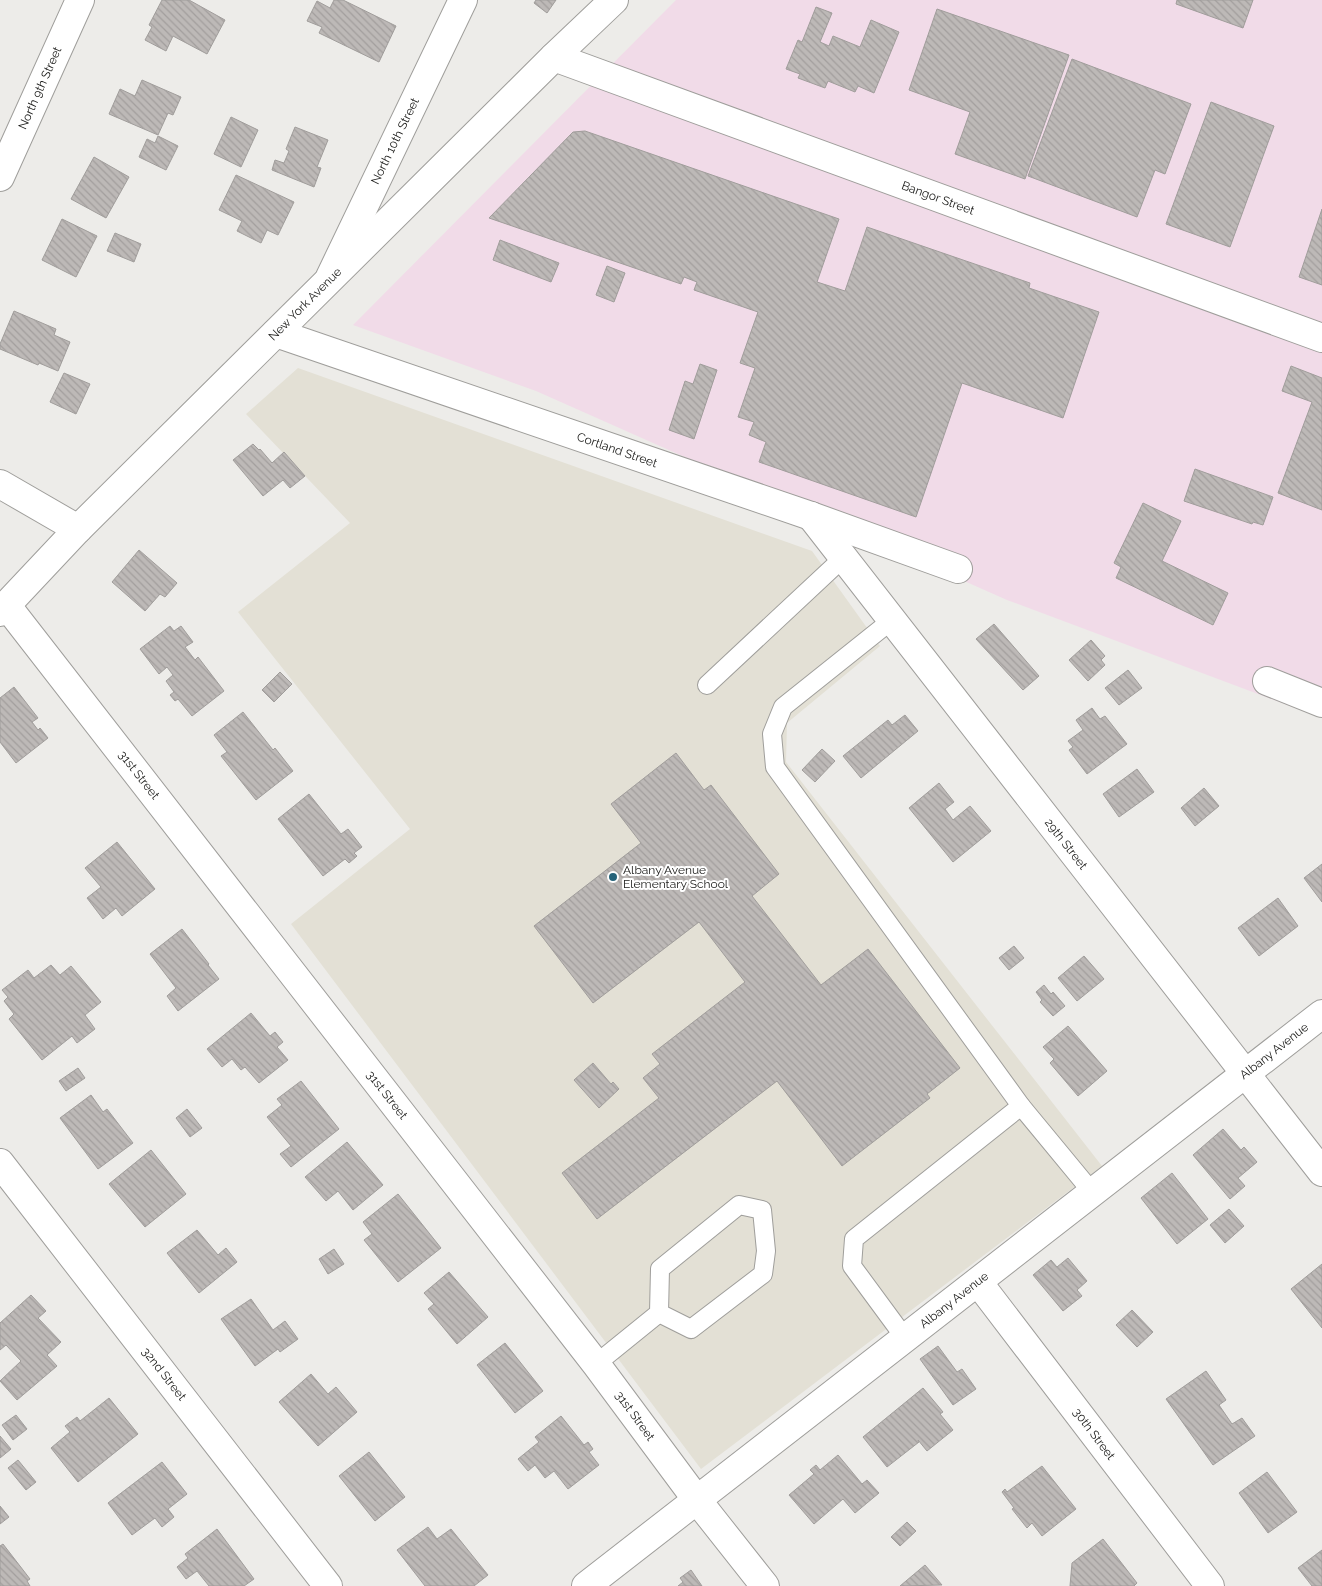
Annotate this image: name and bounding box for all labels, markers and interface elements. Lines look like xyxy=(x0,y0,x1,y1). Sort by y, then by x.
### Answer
street label: North 9th Street xyxy=(16,45,64,131)
street label: North 10th Street xyxy=(368,95,422,187)
street label: Bangor Street xyxy=(900,178,976,218)
street label: New York Avenue xyxy=(266,265,344,343)
street label: Cortland Street xyxy=(575,430,659,470)
street label: 31st Street xyxy=(116,748,162,802)
street label: 29th Street xyxy=(1042,816,1090,872)
place label: Albany Avenue Elementary School xyxy=(623,863,729,891)
marker: Albany Avenue Elementary School xyxy=(607,871,619,883)
street label: Albany Avenue xyxy=(1237,1020,1311,1082)
street label: 31st Street xyxy=(364,1068,410,1122)
street label: Albany Avenue xyxy=(917,1269,991,1331)
street label: 32nd Street xyxy=(139,1345,189,1403)
street label: 31st Street xyxy=(612,1389,658,1443)
street label: 30th Street xyxy=(1070,1405,1118,1463)

